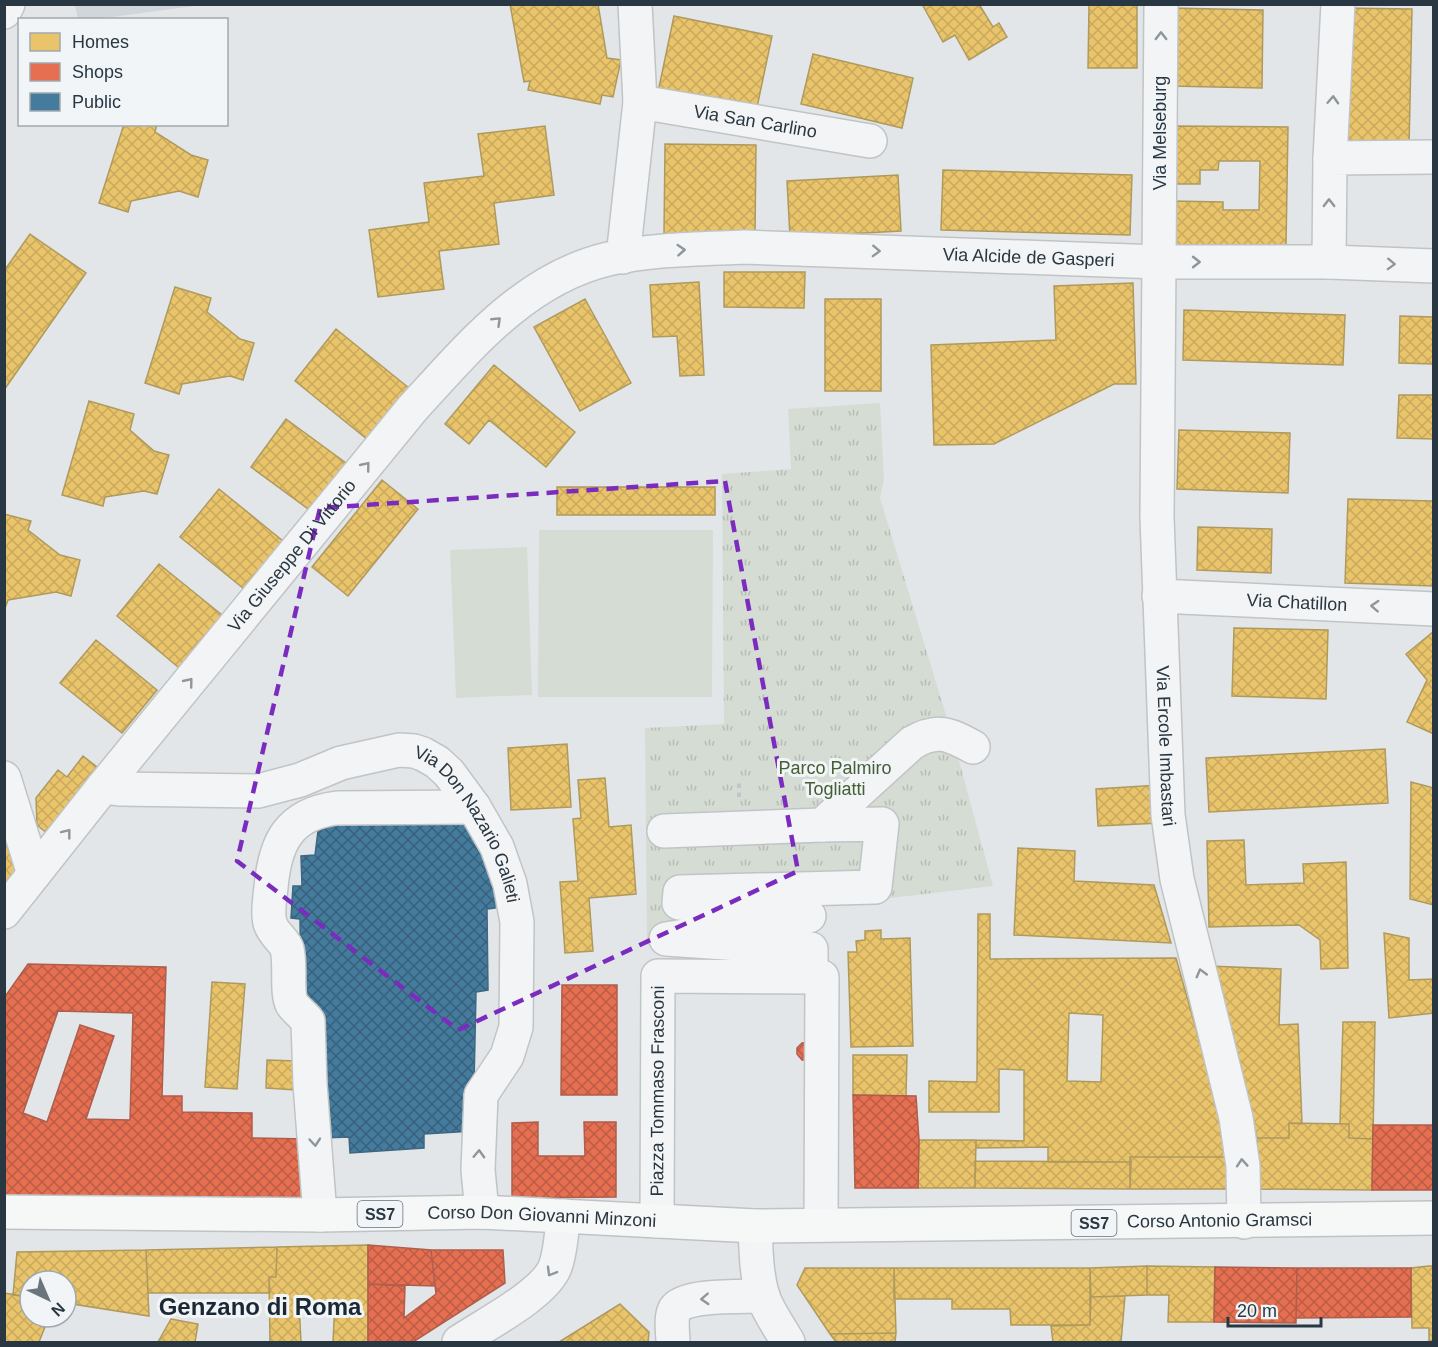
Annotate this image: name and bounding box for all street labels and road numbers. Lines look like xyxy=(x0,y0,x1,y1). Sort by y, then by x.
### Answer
street label: Via Melseburg xyxy=(1150,76,1170,190)
street label: Via San Carlino xyxy=(692,101,819,142)
street label: Via Alcide de Gasperi xyxy=(942,244,1115,270)
street label: Via Giuseppe Di Vittorio xyxy=(224,476,360,636)
street label: Via Chatillon xyxy=(1246,590,1348,615)
street label: Via Ercole Imbastari xyxy=(1152,665,1179,827)
street label: Via Don Nazario Galieti xyxy=(412,742,523,904)
street label: Piazza Tommaso Frasconi xyxy=(647,986,668,1196)
road number: SS7 xyxy=(358,1201,403,1227)
street label: Corso Don Giovanni Minzoni xyxy=(427,1202,657,1231)
street label: Corso Antonio Gramsci xyxy=(1127,1209,1312,1232)
road number: SS7 xyxy=(1072,1210,1116,1236)

